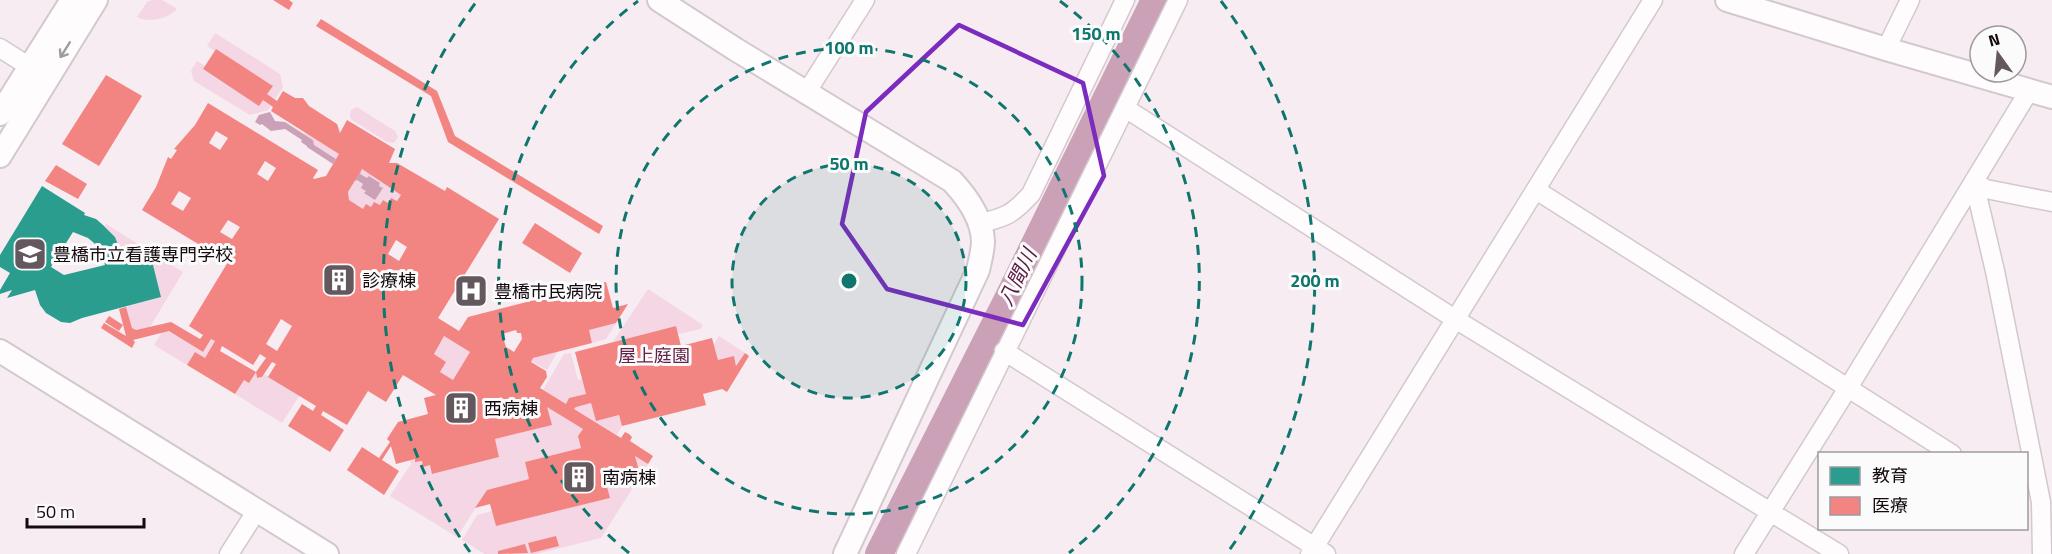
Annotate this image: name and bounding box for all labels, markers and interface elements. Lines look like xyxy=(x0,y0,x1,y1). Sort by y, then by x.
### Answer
text: 150 m xyxy=(1071,20,1121,47)
north arrow xyxy=(1968,24,2028,84)
text: N xyxy=(1986,26,2003,53)
text: 100 m xyxy=(824,34,874,61)
one-way arrow xyxy=(59,41,71,58)
text: 50 m xyxy=(829,150,869,177)
school or university icon: 豊橋市立看護専門学校 xyxy=(12,236,48,272)
place label: 豊橋市立看護専門学校 xyxy=(53,241,233,268)
water label: 八間川 xyxy=(990,241,1045,311)
building icon: 診療棟 xyxy=(321,262,357,298)
place label: 診療棟 xyxy=(362,267,416,294)
text: 200 m xyxy=(1290,267,1340,294)
centre of rings xyxy=(839,271,859,291)
hospital icon: 豊橋市民病院 xyxy=(453,273,489,309)
place label: 豊橋市民病院 xyxy=(494,278,602,305)
park label: 屋上庭園 xyxy=(618,342,690,369)
building icon: 西病棟 xyxy=(443,390,479,426)
place label: 西病棟 xyxy=(484,395,538,422)
legend xyxy=(1818,452,2028,530)
building icon: 南病棟 xyxy=(561,459,597,495)
text: 教育 xyxy=(1872,462,1908,489)
place label: 南病棟 xyxy=(602,464,656,491)
scale bar xyxy=(27,491,144,529)
text: 医療 xyxy=(1872,492,1908,519)
text: 50 m xyxy=(36,498,75,525)

